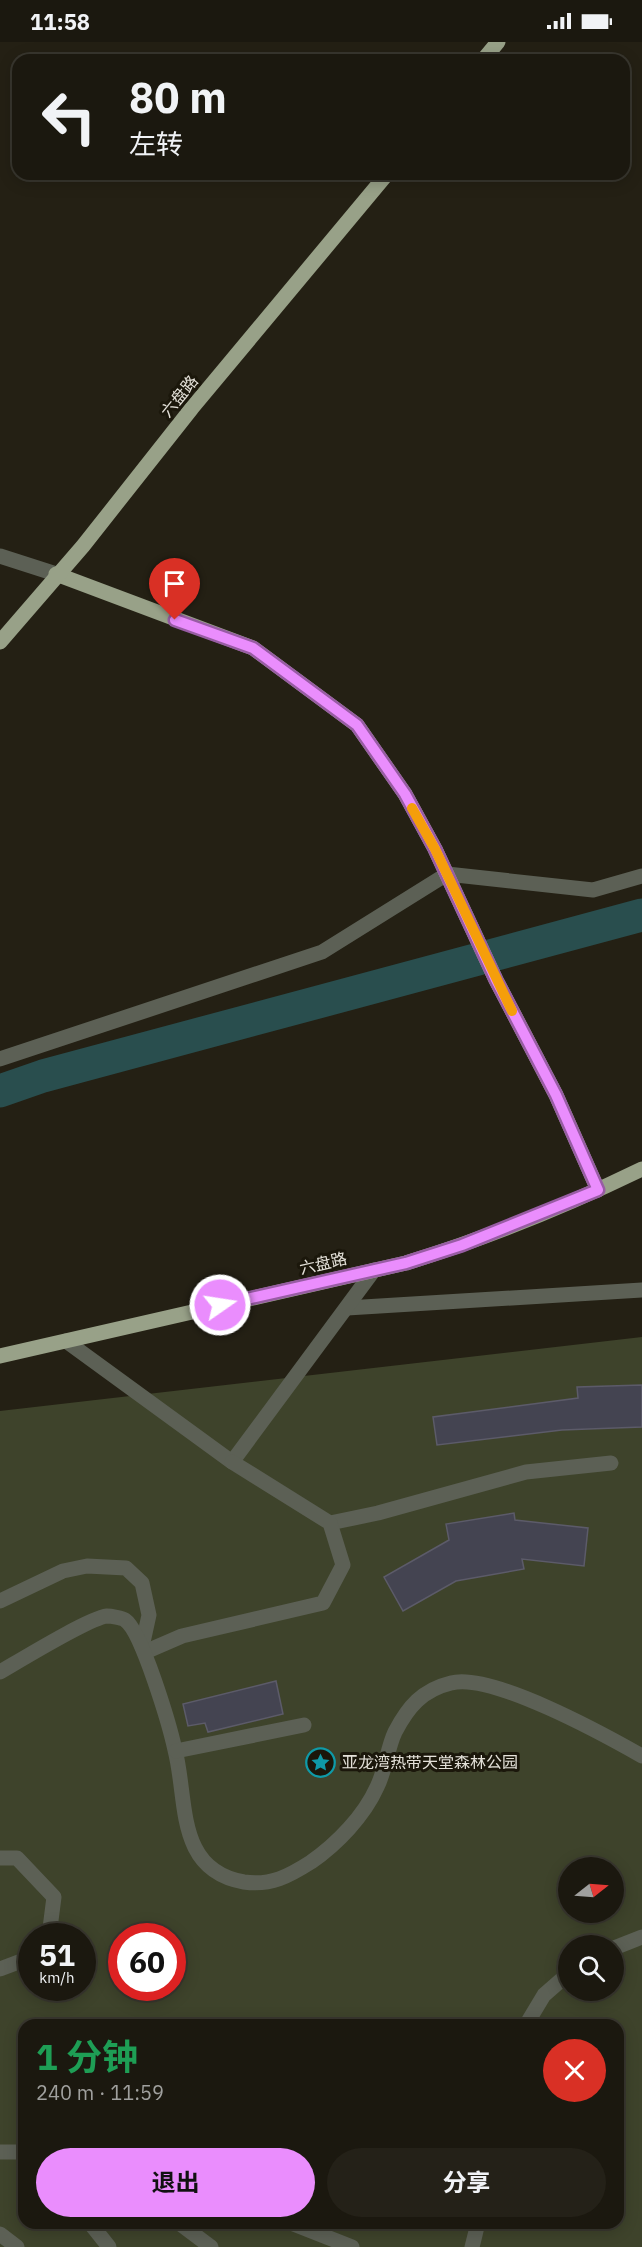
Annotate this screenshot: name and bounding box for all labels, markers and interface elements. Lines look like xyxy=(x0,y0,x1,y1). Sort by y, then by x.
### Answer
text: 11:58 xyxy=(30,7,90,36)
text: 80 m xyxy=(129,70,227,125)
icon: left xyxy=(30,78,108,156)
text: 左转 xyxy=(129,126,183,161)
street label: 六盘路 xyxy=(156,371,202,421)
pin xyxy=(149,558,200,620)
icon: arrive xyxy=(158,567,191,600)
street label: 六盘路 xyxy=(297,1248,349,1278)
position arrow xyxy=(188,1273,252,1337)
place icon: 亚龙湾热带天堂森林公园 xyxy=(305,1746,337,1778)
place label: 亚龙湾热带天堂森林公园 xyxy=(342,1752,518,1772)
north arrow xyxy=(558,1857,624,1923)
map controls xyxy=(558,1857,624,2001)
speed limit sign: 60 xyxy=(108,1923,186,2001)
text: 51 xyxy=(39,1935,75,1974)
button: search xyxy=(558,1935,624,2001)
text: km/h xyxy=(39,1968,75,1987)
text: 1 分钟 xyxy=(36,2033,138,2080)
button: close xyxy=(543,2039,606,2102)
text: 240 m · 11:59 xyxy=(36,2079,164,2106)
button: 退出 xyxy=(36,2148,315,2217)
button: 分享 xyxy=(327,2148,606,2217)

